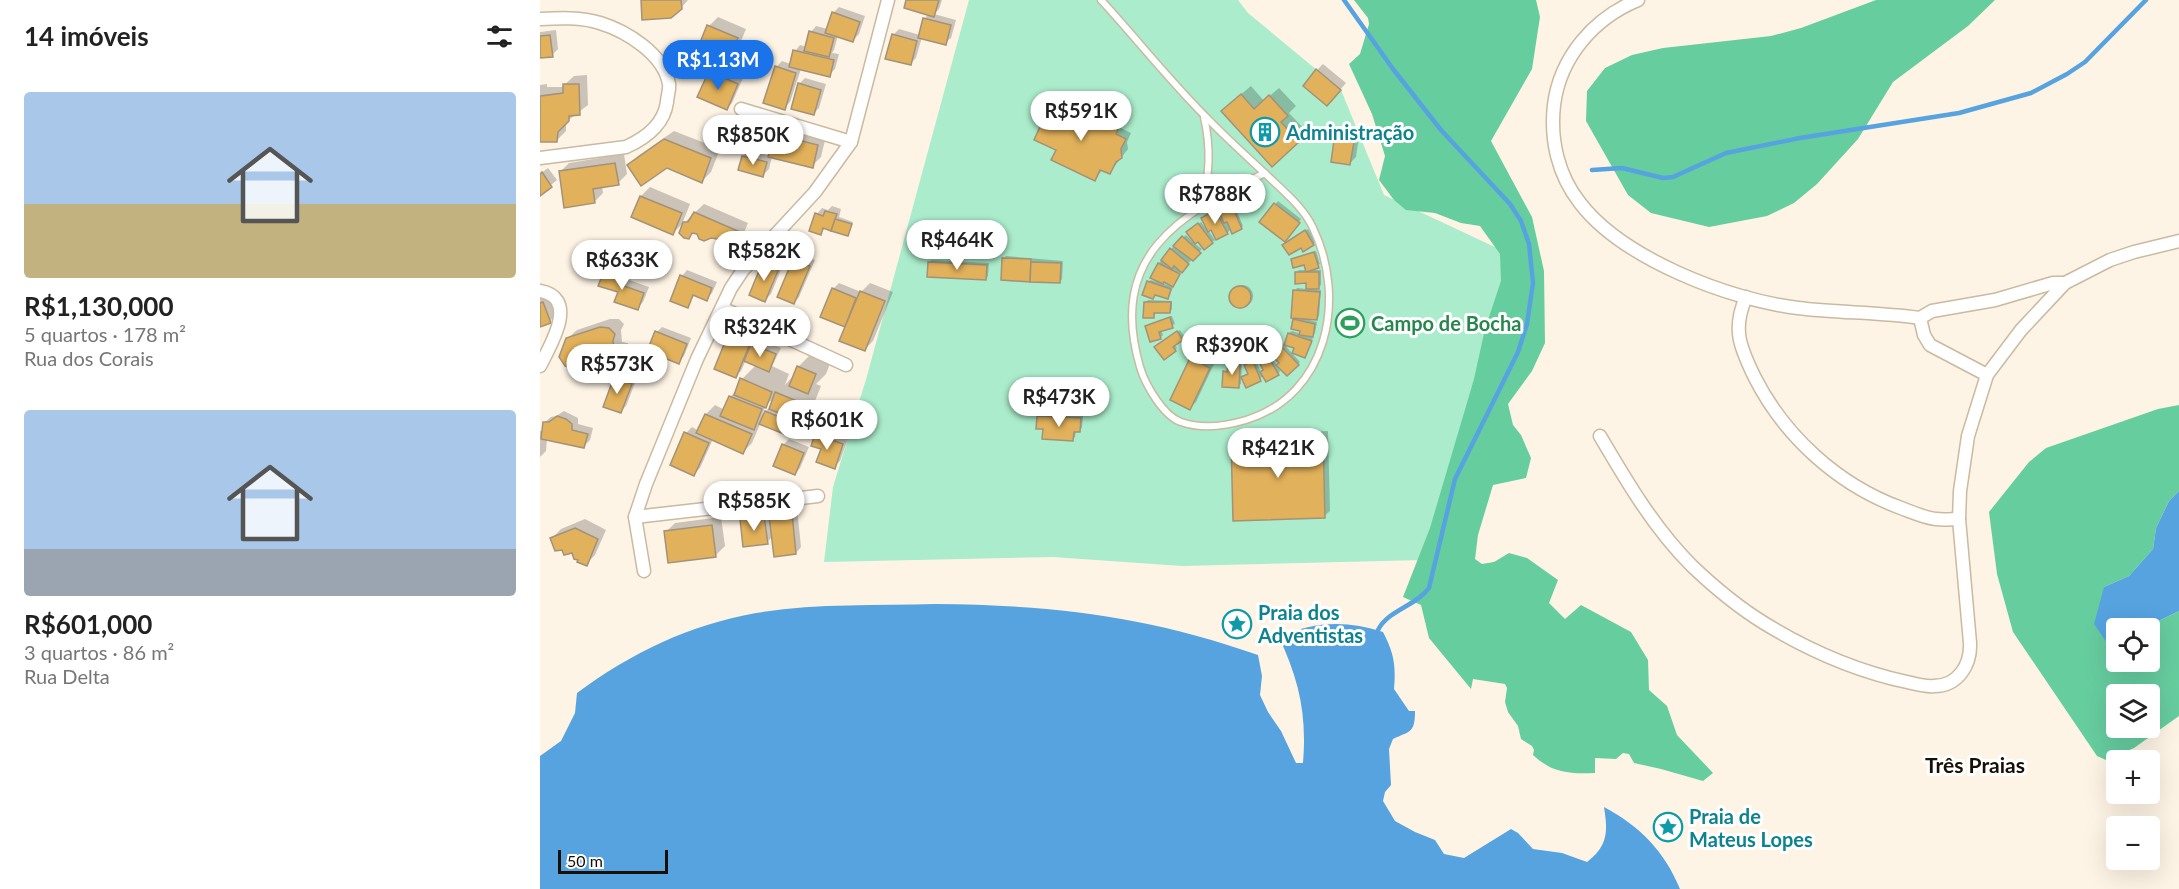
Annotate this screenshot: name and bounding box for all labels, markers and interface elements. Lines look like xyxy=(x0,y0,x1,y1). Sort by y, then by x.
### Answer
text: 14 imóveis xyxy=(24,20,149,52)
icon: filters xyxy=(483,20,516,53)
pin: R$1.13M xyxy=(663,40,773,91)
text: R$1.13M xyxy=(677,47,759,71)
pin: R$591K xyxy=(1032,91,1130,142)
text: R$591K xyxy=(1045,98,1117,122)
pin: R$850K xyxy=(704,115,802,166)
building icon: Administração xyxy=(1249,116,1281,148)
place label: Administração xyxy=(1285,120,1414,144)
text: R$850K xyxy=(717,122,789,146)
icon: home xyxy=(216,131,324,239)
pin: R$788K xyxy=(1166,174,1264,225)
text: R$788K xyxy=(1179,181,1251,205)
pin: R$464K xyxy=(908,220,1006,271)
text: R$464K xyxy=(921,227,993,251)
pin: R$582K xyxy=(715,231,813,282)
text: R$582K xyxy=(728,238,800,262)
pin: R$633K xyxy=(573,240,671,291)
text: R$633K xyxy=(586,247,658,271)
text: R$1,130,000 xyxy=(24,290,174,322)
pin: R$324K xyxy=(711,307,809,358)
sports icon: Campo de Bocha xyxy=(1334,307,1366,339)
place label: Campo de Bocha xyxy=(1371,311,1521,335)
text: R$324K xyxy=(724,314,796,338)
text: 5 quartos · 178 m² xyxy=(24,322,186,346)
pin: R$390K xyxy=(1183,325,1281,376)
text: R$390K xyxy=(1196,332,1268,356)
pin: R$573K xyxy=(568,344,666,395)
text: Rua dos Corais xyxy=(24,346,154,370)
text: R$573K xyxy=(581,351,653,375)
pin: R$473K xyxy=(1010,377,1108,428)
text: R$473K xyxy=(1023,384,1095,408)
pin: R$601K xyxy=(778,400,876,451)
text: R$601K xyxy=(791,407,863,431)
pin: R$421K xyxy=(1229,428,1327,479)
text: R$421K xyxy=(1242,435,1314,459)
icon: home xyxy=(216,449,324,557)
pin: R$585K xyxy=(705,481,803,532)
text: R$585K xyxy=(718,488,790,512)
place label: Praia dos Adventistas xyxy=(1257,600,1363,647)
text: R$601,000 xyxy=(24,608,152,640)
place icon: Praia dos Adventistas xyxy=(1221,608,1253,640)
map controls xyxy=(2106,618,2160,870)
button: locate xyxy=(2106,618,2160,672)
text: 3 quartos · 86 m² xyxy=(24,640,174,664)
text: Rua Delta xyxy=(24,664,110,688)
button: layers xyxy=(2106,684,2160,738)
button: + xyxy=(2106,750,2160,804)
district label: Três Praias xyxy=(1925,752,2025,777)
place label: Praia de Mateus Lopes xyxy=(1689,804,1813,851)
place icon: Praia de Mateus Lopes xyxy=(1652,811,1684,843)
button: − xyxy=(2106,816,2160,870)
scale bar xyxy=(558,847,668,874)
text: 50 m xyxy=(567,851,603,870)

